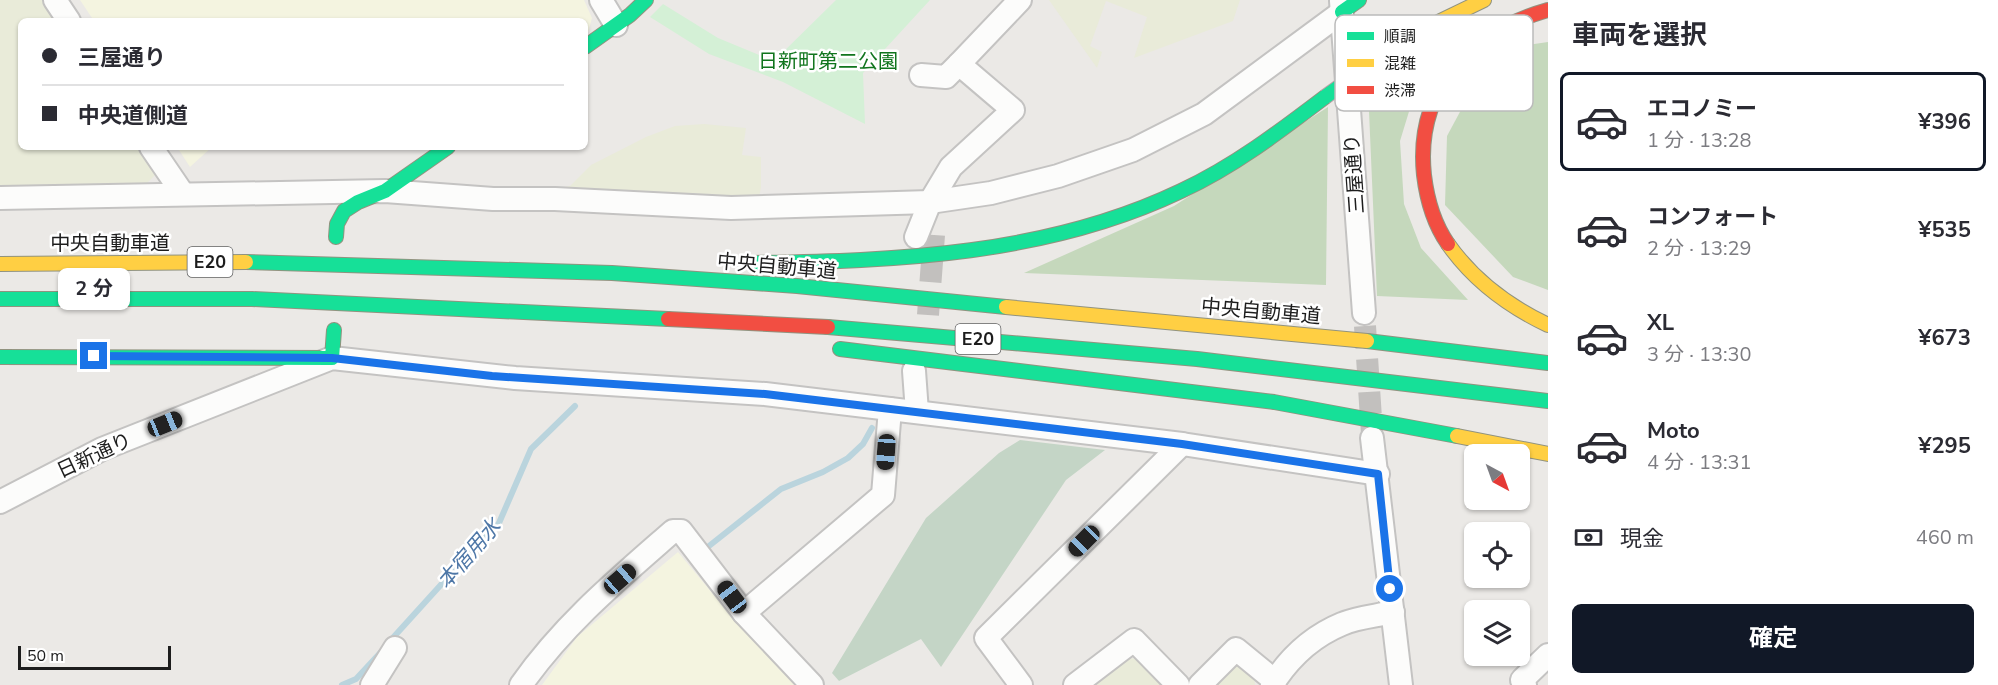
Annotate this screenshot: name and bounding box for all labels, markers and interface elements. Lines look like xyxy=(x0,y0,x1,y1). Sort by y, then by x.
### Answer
legend xyxy=(1335,15,1533,111)
text: 車両を選択 xyxy=(1572,17,1707,54)
text: 順調 xyxy=(1384,26,1416,48)
text: 三屋通り xyxy=(78,43,166,73)
park label: 日新町第二公園 xyxy=(758,48,898,75)
text: 混雑 xyxy=(1384,53,1416,75)
text: 渋滞 xyxy=(1384,80,1416,102)
text: エコノミー xyxy=(1647,94,1757,124)
icon: car xyxy=(1575,95,1629,149)
text: 中央道側道 xyxy=(78,101,188,131)
text: ¥396 xyxy=(1918,107,1971,137)
text: 1 分 · 13:28 xyxy=(1647,127,1752,154)
street label: 三屋通り xyxy=(1338,133,1371,215)
text: コンフォート xyxy=(1647,202,1778,232)
icon: car xyxy=(1575,203,1629,257)
text: ¥535 xyxy=(1918,215,1971,245)
street label: 中央自動車道 xyxy=(50,230,170,257)
text: 2 分 · 13:29 xyxy=(1647,235,1752,262)
road number: E20 xyxy=(188,247,232,277)
street label: 中央自動車道 xyxy=(716,248,838,285)
callout: 2 分 xyxy=(58,269,130,311)
text: 2 分 xyxy=(75,275,113,302)
street label: 中央自動車道 xyxy=(1200,293,1322,330)
text: XL xyxy=(1647,308,1674,338)
icon: car xyxy=(1575,311,1629,365)
text: ¥673 xyxy=(1918,323,1971,353)
road number: E20 xyxy=(956,324,1000,354)
text: 3 分 · 13:30 xyxy=(1647,341,1752,368)
route end xyxy=(80,342,107,369)
car xyxy=(145,409,185,439)
text: Moto xyxy=(1647,416,1700,446)
icon: car xyxy=(1575,419,1629,473)
street label: 日新通り xyxy=(52,426,136,485)
text: ¥295 xyxy=(1918,431,1971,461)
car xyxy=(876,433,896,471)
north arrow xyxy=(1464,444,1530,510)
map controls xyxy=(1464,444,1530,666)
text: 4 分 · 13:31 xyxy=(1647,449,1752,476)
water label: 本宿用水 xyxy=(431,512,508,595)
icon: cash xyxy=(1572,521,1605,554)
car xyxy=(1065,522,1103,560)
button: locate xyxy=(1464,522,1530,588)
text: 現金 xyxy=(1620,524,1664,554)
text: 460 m xyxy=(1916,524,1974,551)
car xyxy=(601,560,639,598)
route start xyxy=(1376,575,1403,602)
car xyxy=(714,577,750,617)
button: layers xyxy=(1464,600,1530,666)
button: 確定 xyxy=(1572,604,1974,673)
scale bar xyxy=(18,643,171,670)
text: 50 m xyxy=(27,645,64,667)

